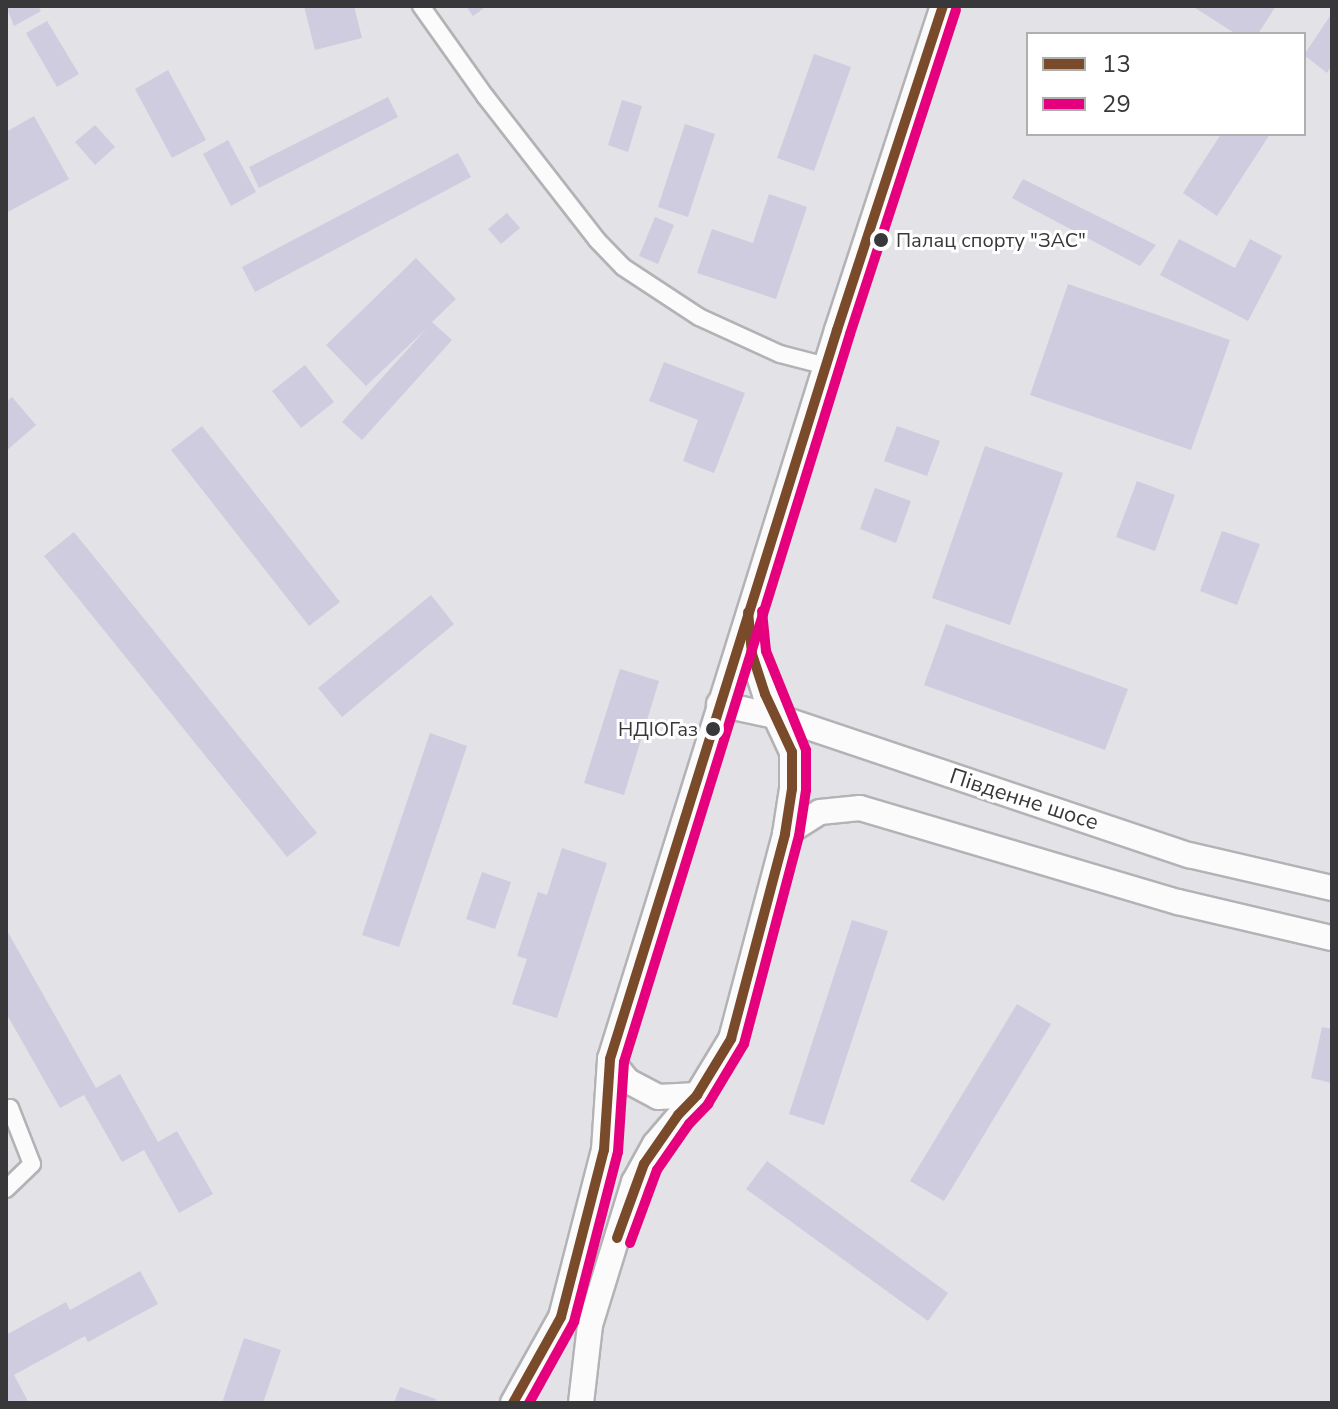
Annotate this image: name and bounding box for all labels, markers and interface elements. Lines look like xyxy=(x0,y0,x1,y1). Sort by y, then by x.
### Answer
legend xyxy=(1026,32,1306,136)
text: 13 xyxy=(1102,48,1131,80)
text: 29 xyxy=(1102,88,1131,120)
place label: Палац спорту "ЗАС" xyxy=(896,228,1086,252)
marker: Палац спорту "ЗАС" xyxy=(873,232,889,248)
place label: НДІОГаз xyxy=(618,717,698,741)
marker: НДІОГаз xyxy=(705,721,721,737)
street label: Південне шосе xyxy=(946,764,1102,836)

